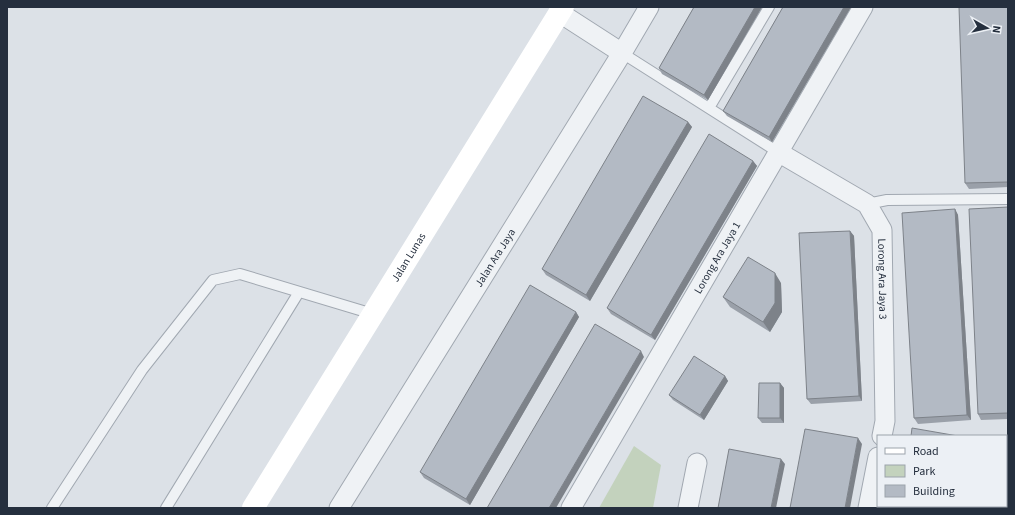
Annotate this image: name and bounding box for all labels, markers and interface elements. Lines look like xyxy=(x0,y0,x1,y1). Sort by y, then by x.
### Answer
north arrow xyxy=(967,8,1007,48)
text: N xyxy=(988,25,1004,34)
street label: Lorong Ara Jaya 1 xyxy=(690,219,744,296)
street label: Jalan Ara Jaya xyxy=(471,226,519,289)
street label: Jalan Lunas xyxy=(387,230,429,284)
street label: Lorong Ara Jaya 3 xyxy=(875,238,891,319)
legend xyxy=(877,435,1007,507)
text: Road xyxy=(913,443,939,460)
text: Park xyxy=(913,463,935,480)
text: Building xyxy=(913,483,955,500)

